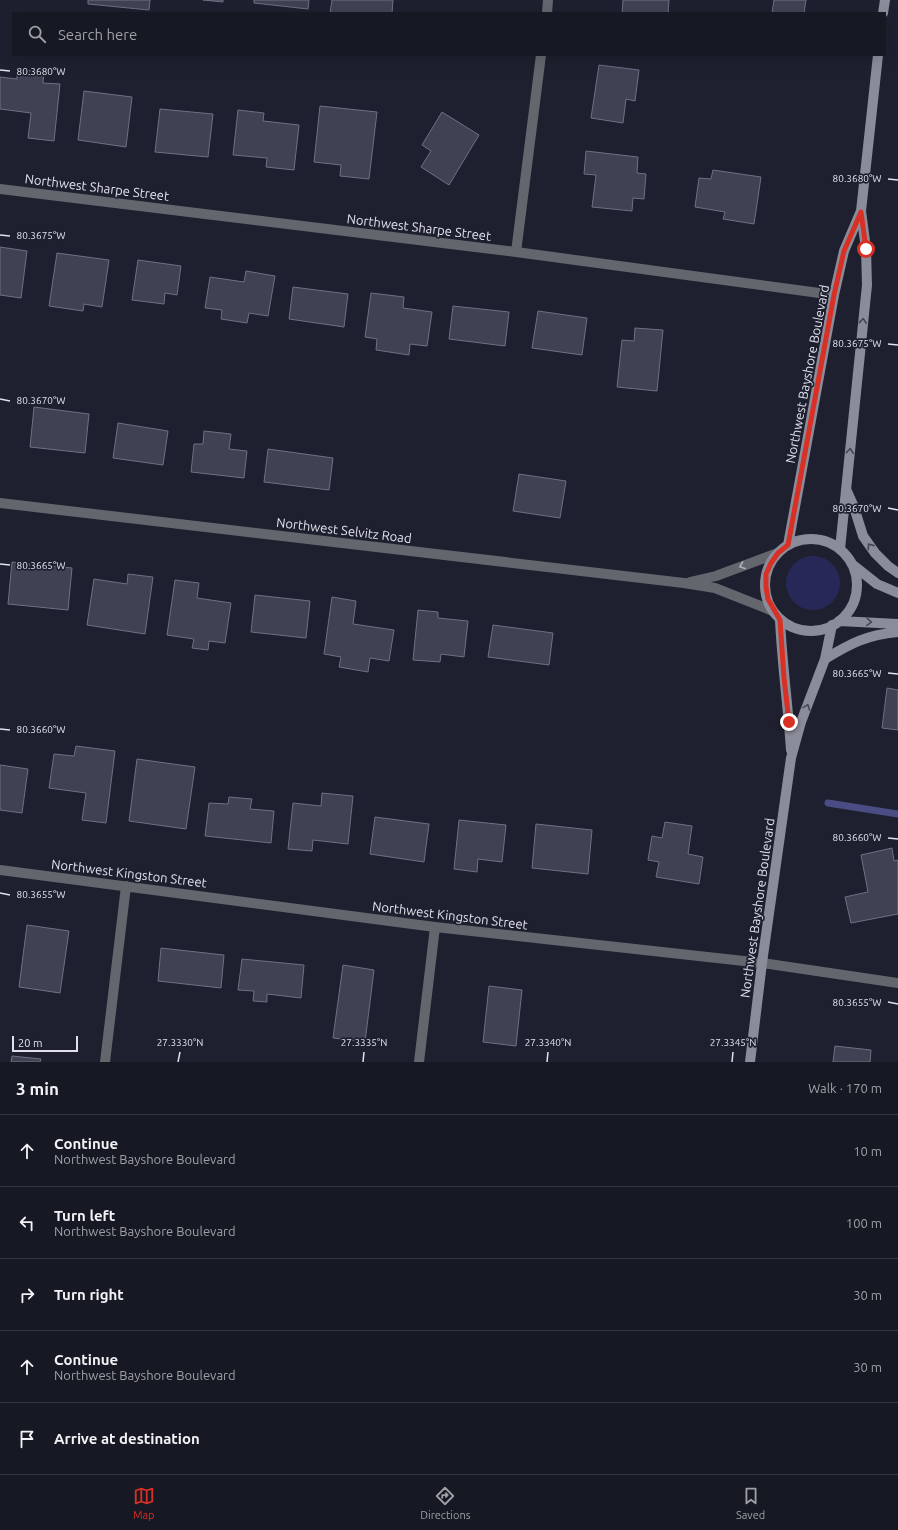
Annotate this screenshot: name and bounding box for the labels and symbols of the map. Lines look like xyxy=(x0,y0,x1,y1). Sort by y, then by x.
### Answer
text: 80.3680°W xyxy=(17,66,65,77)
street label: Northwest Sharpe Street xyxy=(24,171,170,203)
text: 80.3680°W xyxy=(833,173,881,184)
street label: Northwest Sharpe Street xyxy=(346,211,492,243)
text: 80.3675°W xyxy=(17,230,65,241)
route start xyxy=(857,240,875,258)
street label: Northwest Bayshore Boulevard xyxy=(783,284,831,464)
one-way arrow xyxy=(859,318,868,324)
text: 80.3675°W xyxy=(833,338,881,349)
text: 80.3670°W xyxy=(17,395,65,406)
one-way arrow xyxy=(845,448,854,454)
text: 80.3670°W xyxy=(833,503,881,514)
street label: Northwest Selvitz Road xyxy=(276,515,412,545)
one-way arrow xyxy=(867,543,875,550)
text: 80.3665°W xyxy=(17,560,65,571)
one-way arrow xyxy=(738,562,745,570)
one-way arrow xyxy=(866,618,872,627)
text: 80.3665°W xyxy=(833,668,881,679)
one-way arrow xyxy=(803,704,811,711)
route end xyxy=(780,713,798,731)
text: 80.3660°W xyxy=(17,724,65,735)
street label: Northwest Bayshore Boulevard xyxy=(737,817,777,999)
text: 80.3660°W xyxy=(833,832,881,843)
street label: Northwest Kingston Street xyxy=(50,857,208,889)
text: 80.3655°W xyxy=(17,889,65,900)
street label: Northwest Kingston Street xyxy=(371,899,529,931)
text: 80.3655°W xyxy=(833,997,881,1008)
scale bar xyxy=(12,1034,78,1053)
text: 27.3330°N xyxy=(157,1037,203,1048)
text: 27.3335°N xyxy=(341,1037,387,1048)
text: 27.3340°N xyxy=(525,1037,571,1048)
text: 27.3345°N xyxy=(710,1037,756,1048)

